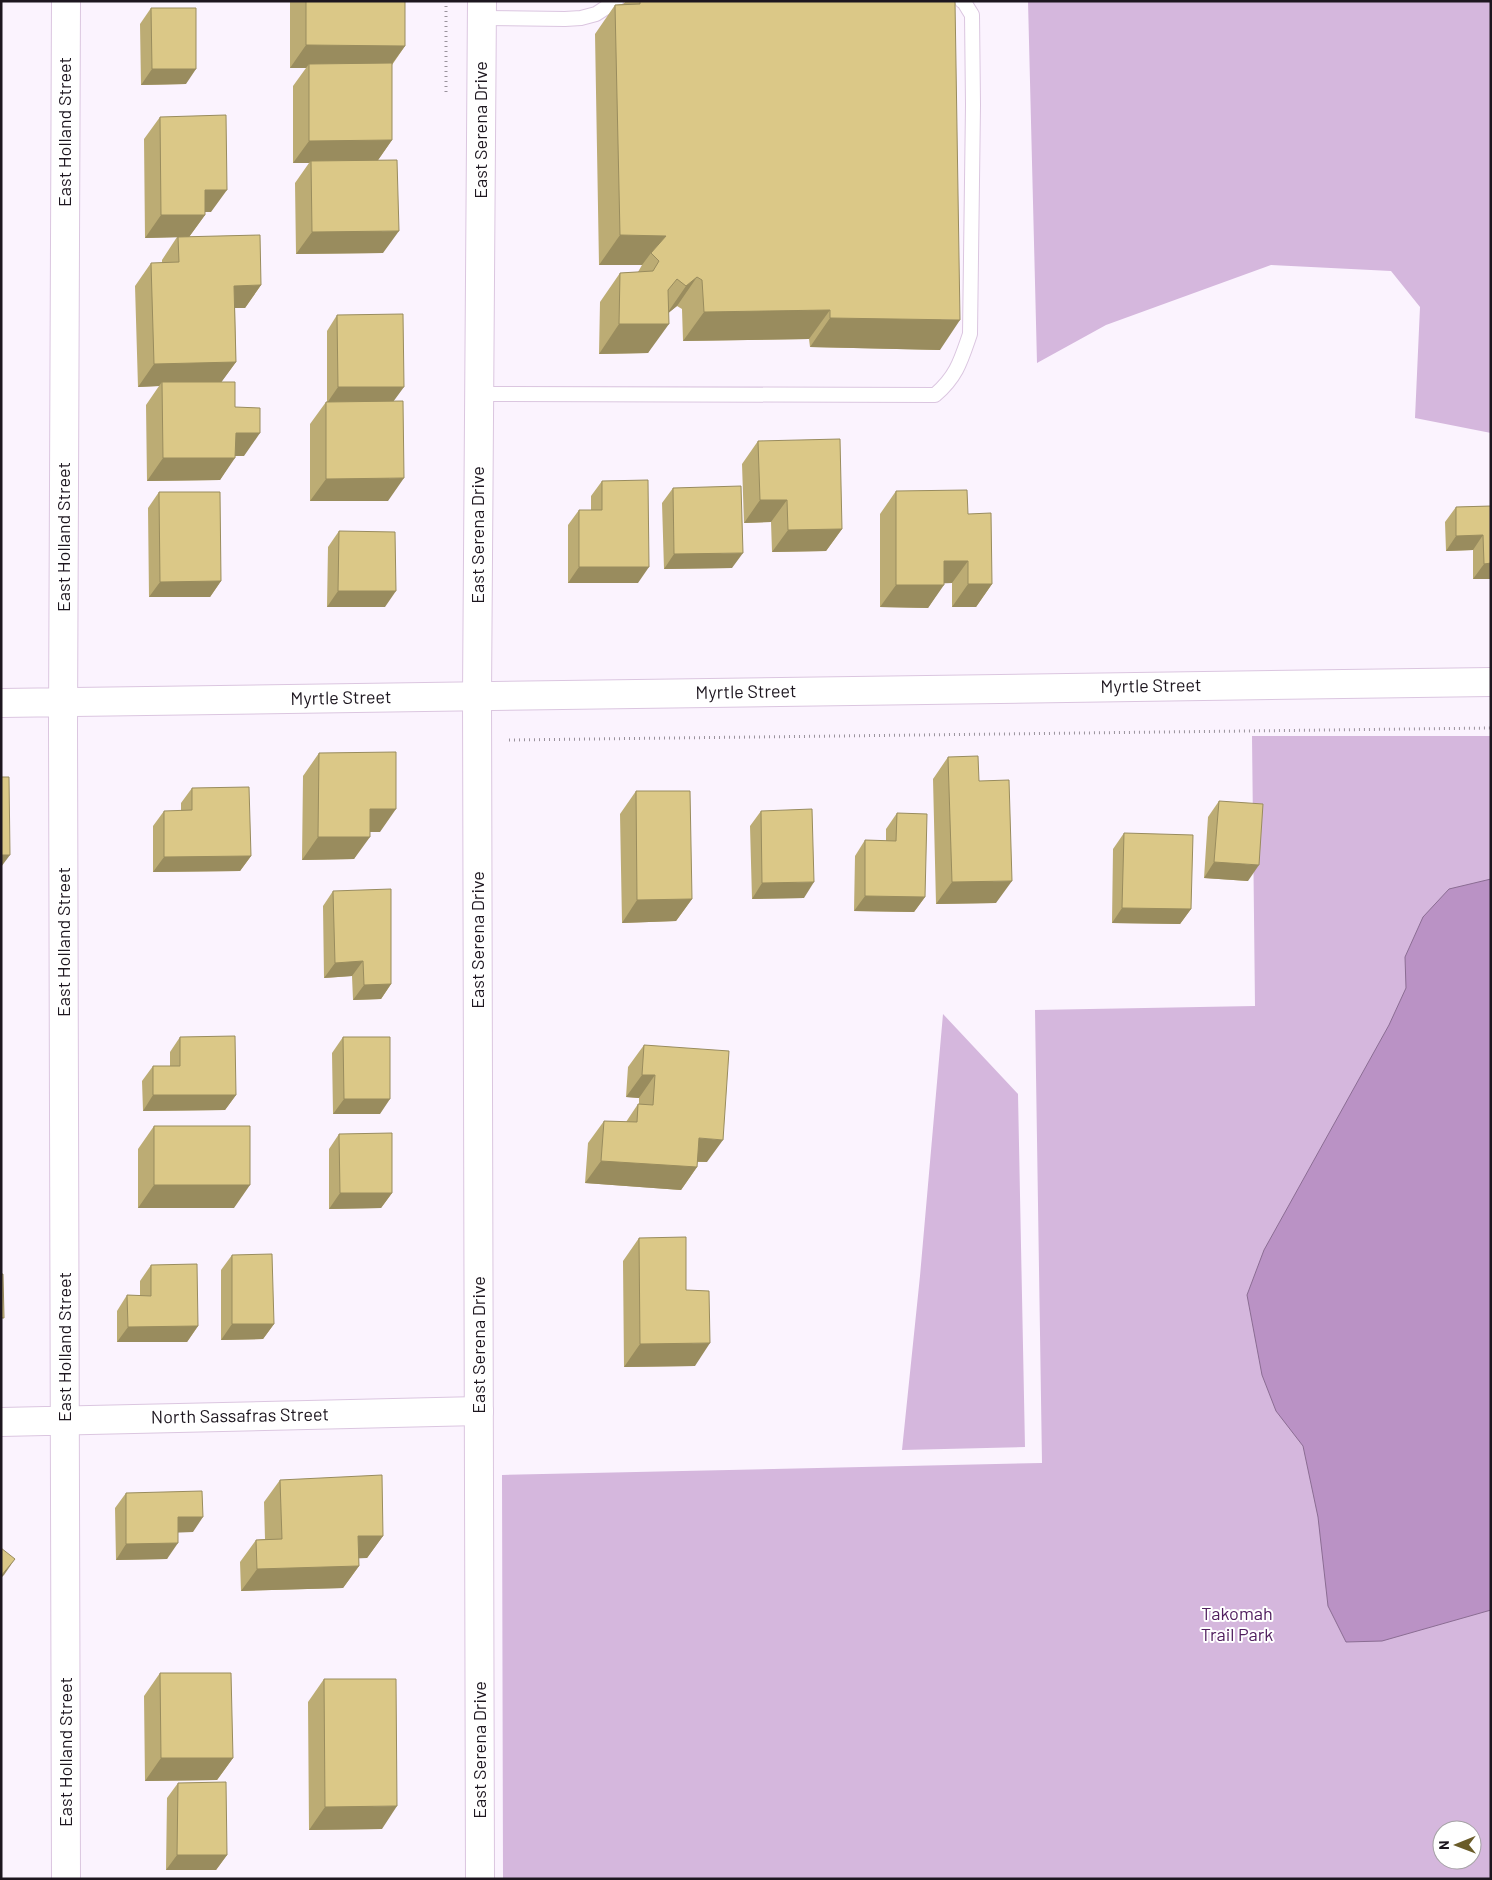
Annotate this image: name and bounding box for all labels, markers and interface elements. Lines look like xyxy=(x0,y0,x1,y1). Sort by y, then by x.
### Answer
street label: East Holland Street xyxy=(53,57,75,207)
street label: East Serena Drive xyxy=(469,61,491,199)
street label: East Holland Street xyxy=(52,462,74,612)
street label: East Serena Drive xyxy=(466,466,488,604)
street label: Myrtle Street xyxy=(1100,673,1202,697)
street label: Myrtle Street xyxy=(695,679,797,703)
street label: Myrtle Street xyxy=(290,685,392,709)
street label: East Holland Street xyxy=(52,867,74,1017)
street label: East Serena Drive xyxy=(466,871,488,1009)
street label: East Holland Street xyxy=(53,1272,75,1422)
street label: East Serena Drive xyxy=(467,1276,489,1414)
street label: North Sassafras Street xyxy=(151,1402,329,1428)
park label: Takomah Trail Park xyxy=(1201,1602,1273,1645)
street label: East Holland Street xyxy=(54,1677,76,1827)
street label: East Serena Drive xyxy=(468,1681,490,1819)
north arrow xyxy=(1432,1820,1482,1870)
text: N xyxy=(1435,1840,1452,1850)

